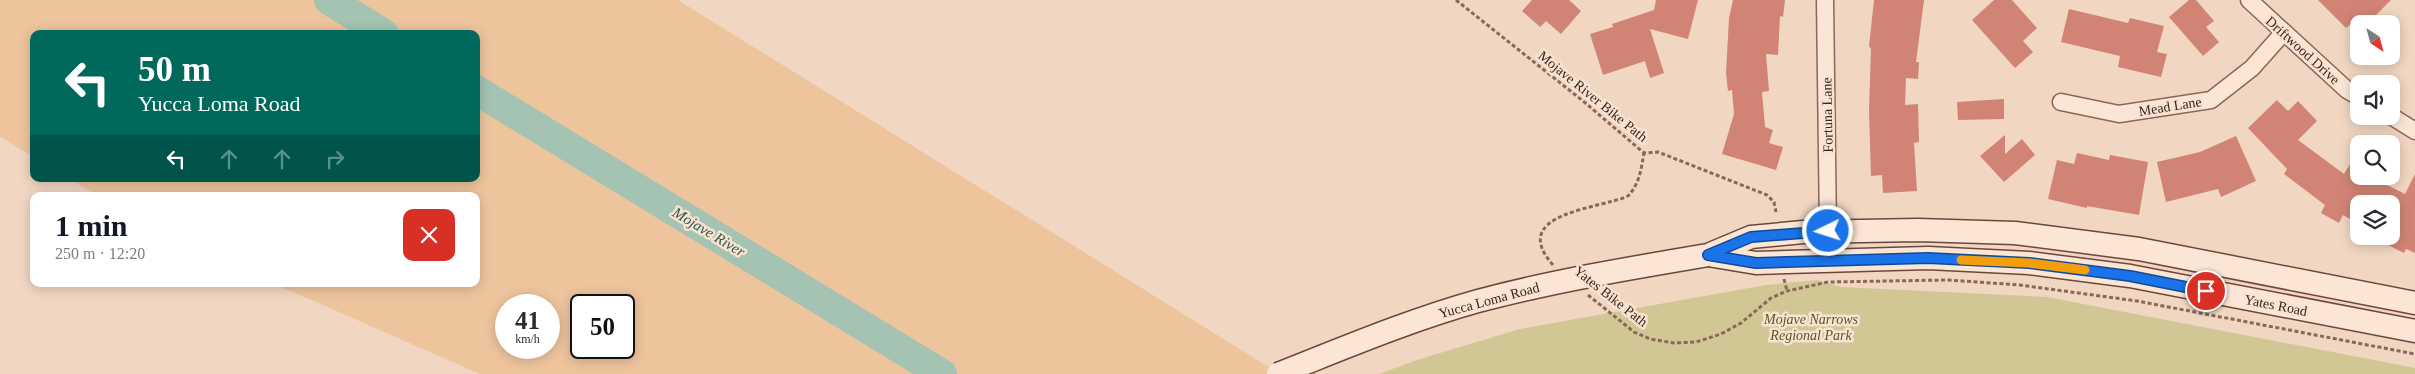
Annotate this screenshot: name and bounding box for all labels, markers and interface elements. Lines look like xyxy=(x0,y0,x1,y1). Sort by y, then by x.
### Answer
street label: Driftwood Drive xyxy=(2263,13,2343,87)
north arrow xyxy=(2350,15,2400,65)
map controls xyxy=(2350,15,2400,245)
street label: Mojave River Bike Path xyxy=(1535,48,1650,145)
icon: left xyxy=(55,50,120,115)
text: 50 m xyxy=(138,50,211,89)
button: sound xyxy=(2350,75,2400,125)
street label: Fortuna Lane xyxy=(1819,77,1836,153)
text: Yucca Loma Road xyxy=(138,91,301,116)
street label: Mead Lane xyxy=(2138,94,2203,119)
button: search xyxy=(2350,135,2400,185)
icon: left xyxy=(162,145,190,173)
icon: ahead xyxy=(215,145,243,173)
icon: ahead xyxy=(268,145,296,173)
icon: right xyxy=(321,145,349,173)
button: layers xyxy=(2350,195,2400,245)
water label: Mojave River xyxy=(669,204,748,260)
position arrow xyxy=(1801,204,1853,256)
text: 1 min xyxy=(55,209,128,242)
button: close xyxy=(403,209,455,261)
text: 250 m · 12:20 xyxy=(55,245,145,262)
street label: Yates Bike Path xyxy=(1571,263,1650,330)
pin xyxy=(2185,270,2227,312)
icon: arrive xyxy=(2192,277,2220,305)
street label: Yucca Loma Road xyxy=(1437,280,1541,321)
street label: Yates Road xyxy=(2243,292,2309,319)
speed limit sign: 50 xyxy=(570,294,635,359)
text: 41 xyxy=(515,307,540,334)
park label: Mojave Narrows Regional Park xyxy=(1763,312,1859,343)
text: km/h xyxy=(515,332,540,346)

